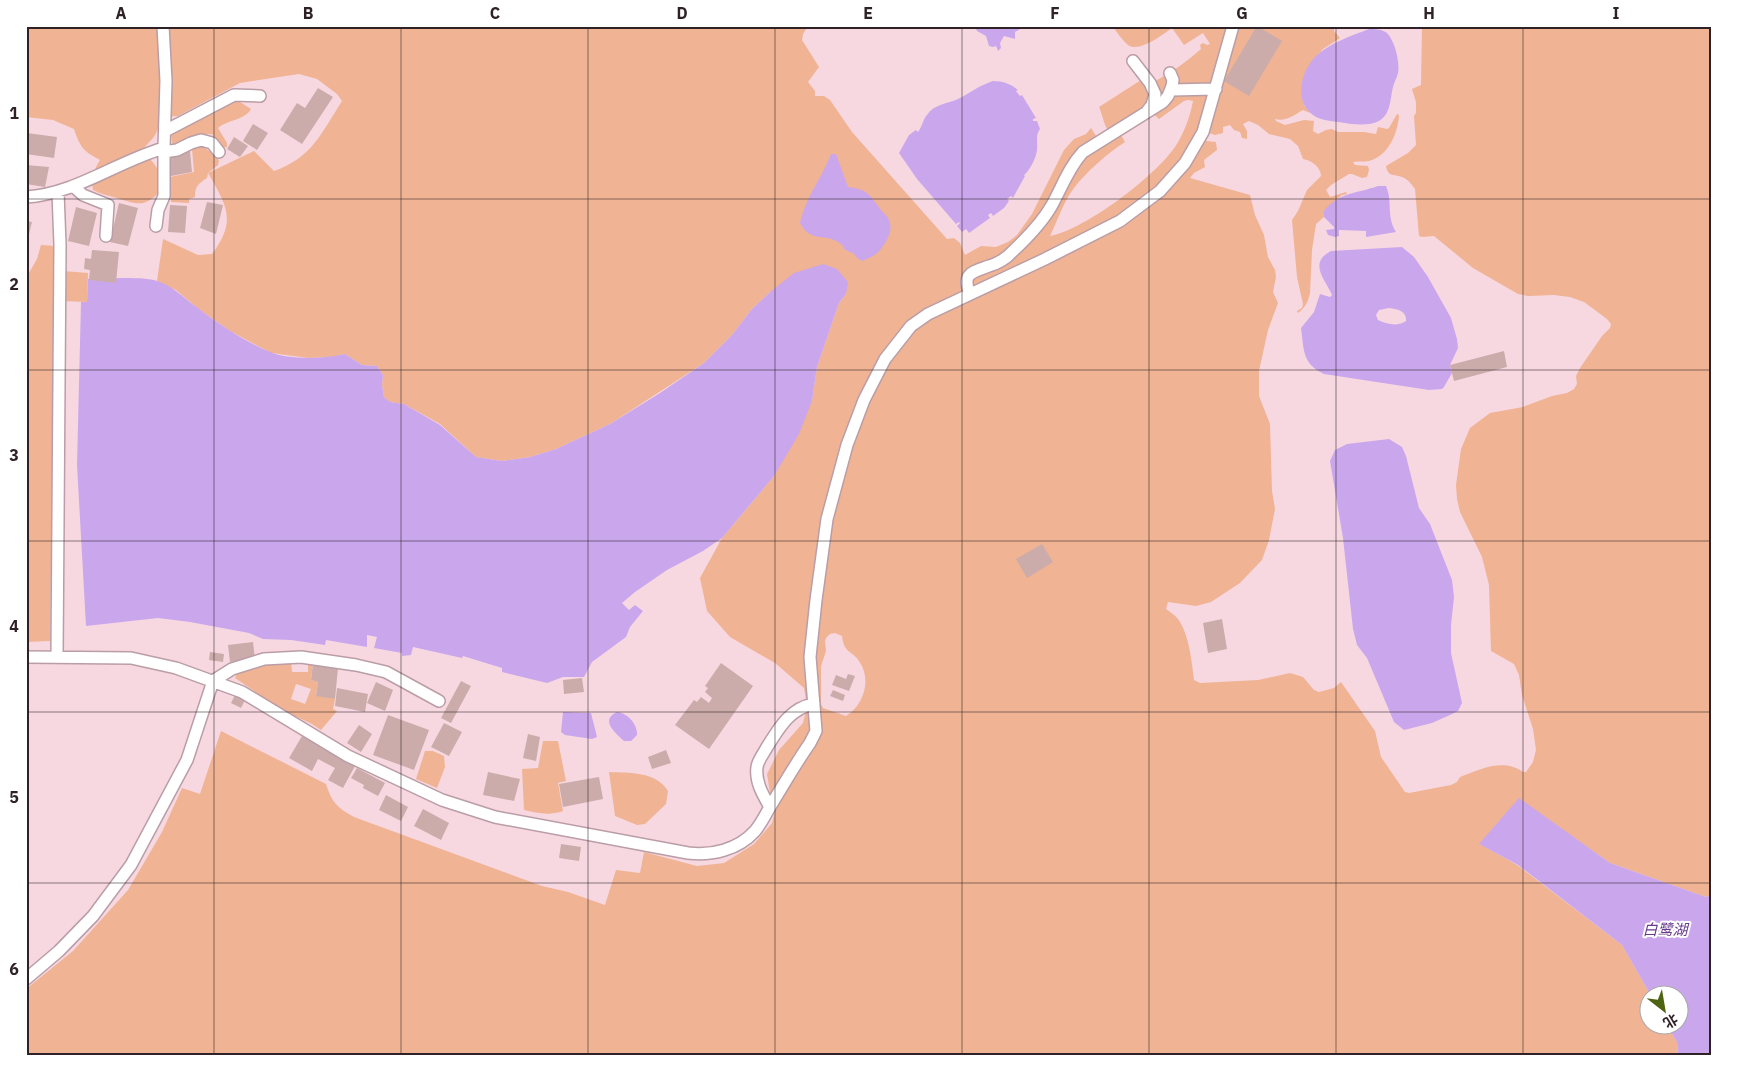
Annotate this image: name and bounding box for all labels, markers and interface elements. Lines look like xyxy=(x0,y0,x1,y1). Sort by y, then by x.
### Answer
text: A xyxy=(116,3,127,23)
text: B xyxy=(303,3,314,23)
text: C xyxy=(490,3,500,23)
text: D xyxy=(676,3,688,23)
text: E xyxy=(863,3,873,23)
text: F xyxy=(1050,3,1060,23)
text: G xyxy=(1236,3,1248,23)
text: H xyxy=(1423,3,1435,23)
text: I xyxy=(1613,3,1620,23)
text: 1 xyxy=(9,103,19,123)
text: 2 xyxy=(9,274,19,294)
text: 3 xyxy=(9,445,19,465)
text: 4 xyxy=(9,616,19,636)
text: 5 xyxy=(9,787,19,807)
water label: 白鹭湖 xyxy=(1642,920,1689,939)
text: 6 xyxy=(9,959,19,979)
north arrow xyxy=(1640,984,1690,1034)
text: 北 xyxy=(1660,1010,1681,1032)

